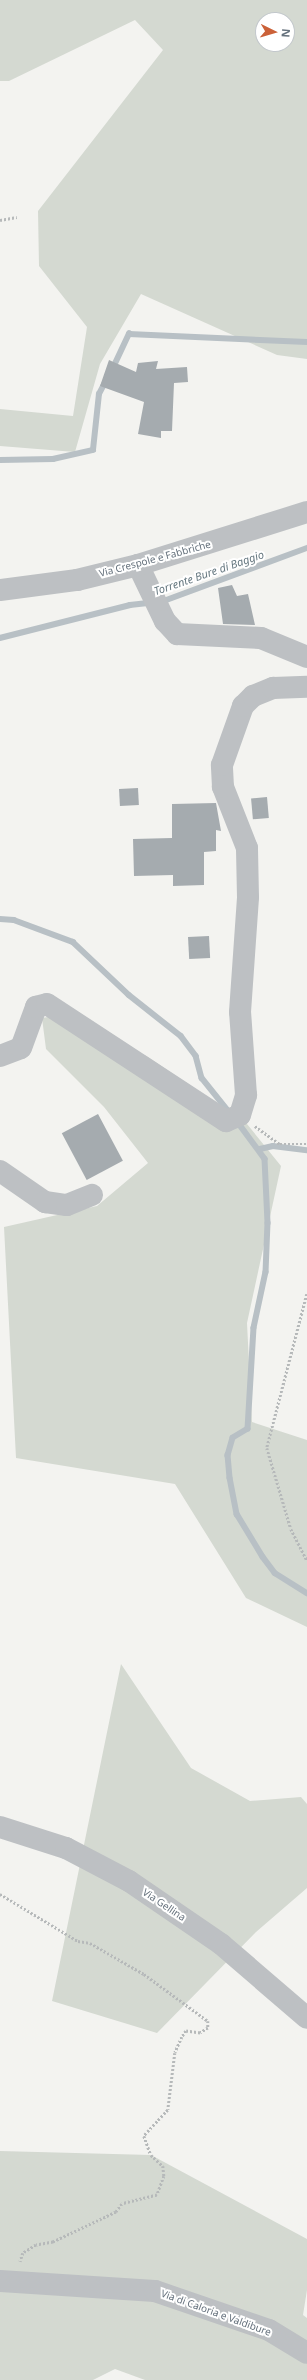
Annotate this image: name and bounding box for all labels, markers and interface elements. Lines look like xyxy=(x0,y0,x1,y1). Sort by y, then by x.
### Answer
north arrow xyxy=(255,12,295,52)
text: N xyxy=(279,28,294,38)
street label: Via Crespole e Fabbriche xyxy=(98,538,212,580)
water label: Torrente Bure di Baggio xyxy=(152,548,266,598)
street label: Via Gellina xyxy=(140,1886,188,1924)
street label: Via di Caloria e Valdibure xyxy=(159,2287,273,2339)

